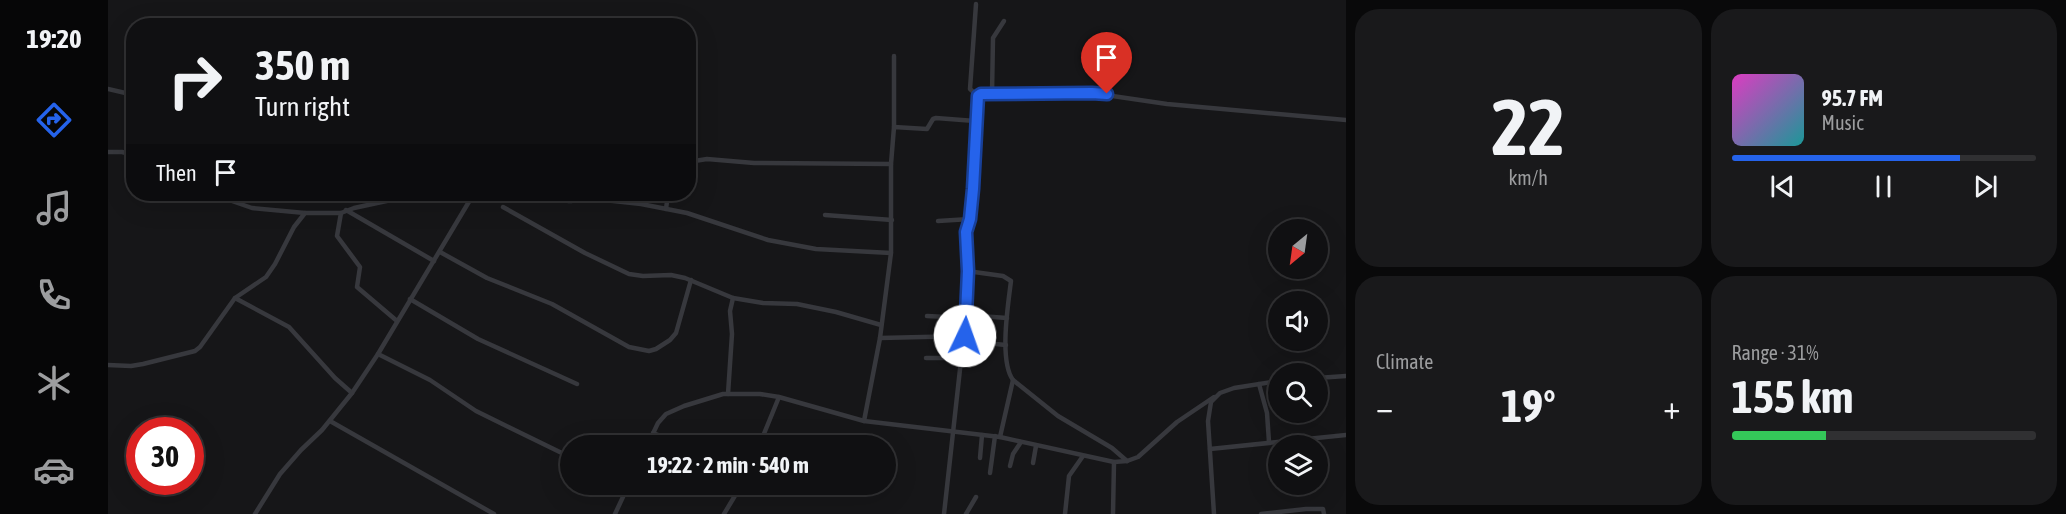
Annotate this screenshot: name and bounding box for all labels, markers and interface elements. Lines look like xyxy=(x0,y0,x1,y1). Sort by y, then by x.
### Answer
text: 19:20 xyxy=(26,23,82,54)
pin xyxy=(1081,32,1132,94)
text: 350 m xyxy=(255,41,350,89)
icon: arrive xyxy=(1090,41,1123,74)
icon: right xyxy=(156,42,234,120)
text: 22 xyxy=(1492,82,1565,172)
text: 95.7 FM xyxy=(1822,85,1883,111)
text: Turn right xyxy=(255,91,350,122)
icon: directions xyxy=(33,99,75,141)
text: Music xyxy=(1822,111,1864,134)
icon: arrive xyxy=(209,156,242,189)
text: Then xyxy=(156,160,197,186)
text: km/h xyxy=(1508,166,1548,189)
icon: previous xyxy=(1766,170,1799,203)
icon: pause xyxy=(1867,170,1900,203)
icon: next xyxy=(1969,170,2002,203)
icon: music xyxy=(33,187,75,229)
north arrow xyxy=(1268,219,1328,279)
map controls xyxy=(1268,219,1328,495)
icon: phone xyxy=(33,274,75,316)
button: sound xyxy=(1268,291,1328,351)
position arrow xyxy=(933,304,997,368)
text: Range · 31% xyxy=(1732,341,1819,364)
text: Climate xyxy=(1376,350,1433,373)
icon: climate xyxy=(33,362,75,404)
button: search xyxy=(1268,363,1328,423)
text: 155 km xyxy=(1732,371,1853,423)
text: 19° xyxy=(1501,380,1556,432)
text: − xyxy=(1376,388,1393,426)
text: + xyxy=(1663,388,1680,426)
speed limit sign: 30 xyxy=(126,417,204,495)
button: layers xyxy=(1268,435,1328,495)
icon: car xyxy=(33,449,75,491)
text: 19:22 · 2 min · 540 m xyxy=(647,452,809,478)

